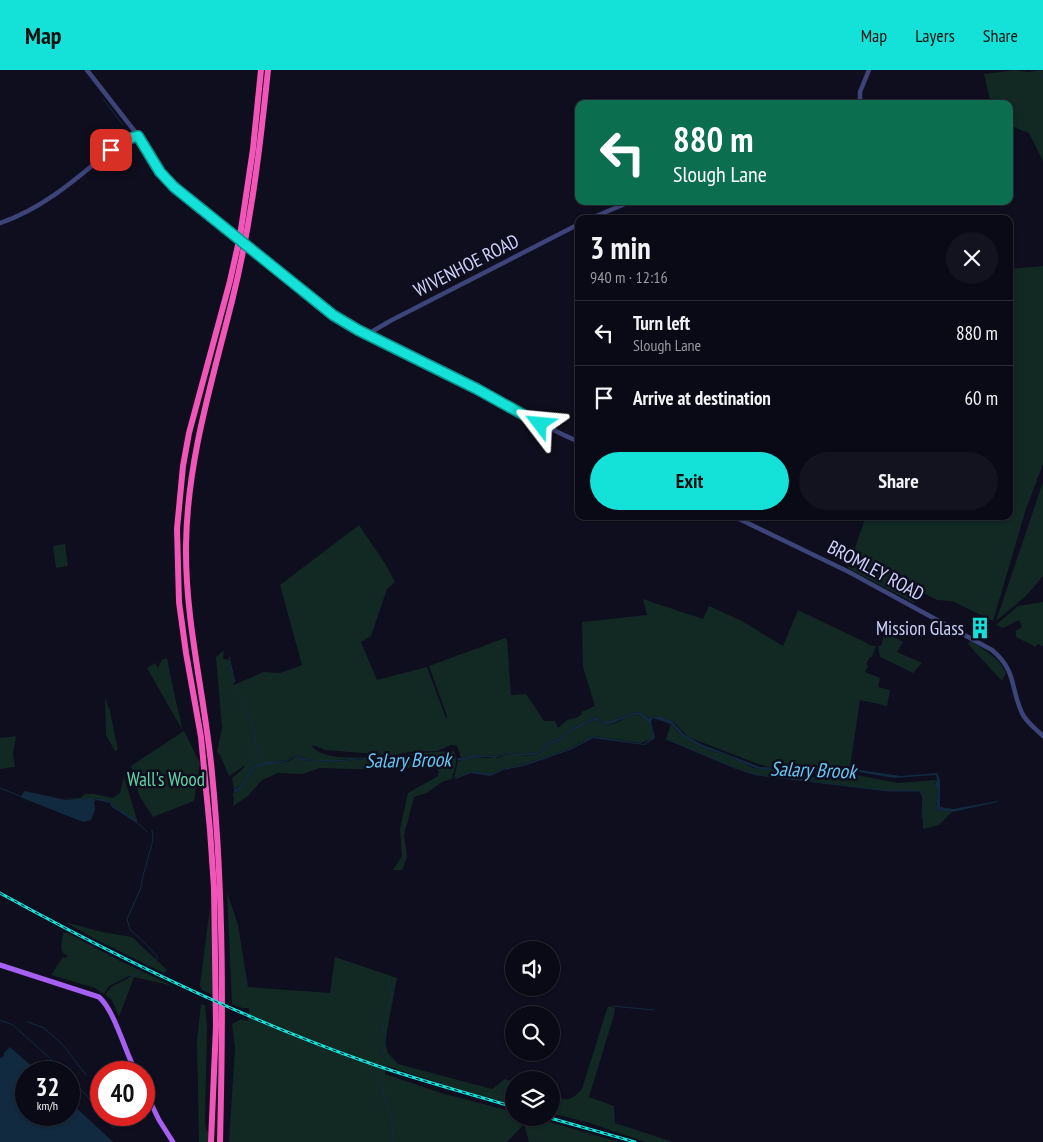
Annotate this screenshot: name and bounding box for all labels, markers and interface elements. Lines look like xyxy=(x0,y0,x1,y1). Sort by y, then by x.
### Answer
text: Map xyxy=(25,20,62,51)
text: Map xyxy=(861,24,887,47)
text: Layers xyxy=(915,24,955,47)
text: Share xyxy=(983,24,1018,47)
text: 880 m xyxy=(673,116,754,162)
icon: left xyxy=(590,120,655,185)
pin xyxy=(90,129,132,171)
icon: arrive xyxy=(97,136,125,164)
text: Slough Lane xyxy=(673,160,767,188)
street label: WIVENHOE ROAD xyxy=(409,228,523,302)
text: 3 min xyxy=(590,228,651,267)
button: close xyxy=(946,232,998,284)
text: 940 m · 12:16 xyxy=(590,267,668,287)
text: Turn left xyxy=(633,311,690,335)
icon: left xyxy=(590,319,618,347)
text: 880 m xyxy=(956,321,998,345)
text: Slough Lane xyxy=(633,335,701,355)
icon: arrive xyxy=(590,384,618,412)
text: Arrive at destination xyxy=(633,386,771,410)
text: 60 m xyxy=(965,386,998,410)
position arrow xyxy=(513,397,565,449)
button: Exit xyxy=(590,452,789,510)
button: Share xyxy=(799,452,998,510)
street label: BROMLEY ROAD xyxy=(824,535,928,605)
building icon: Mission Glass xyxy=(967,615,993,641)
place label: Mission Glass xyxy=(876,616,964,640)
water label: Salary Brook xyxy=(365,746,453,774)
water label: Salary Brook xyxy=(770,756,859,785)
park label: Wall's Wood xyxy=(127,767,205,791)
map controls xyxy=(505,941,560,1126)
button: sound xyxy=(505,941,560,996)
button: search xyxy=(505,1006,560,1061)
speed limit sign: 40 xyxy=(90,1061,155,1126)
text: 32 xyxy=(36,1071,59,1103)
button: layers xyxy=(505,1071,560,1126)
text: km/h xyxy=(37,1098,58,1113)

